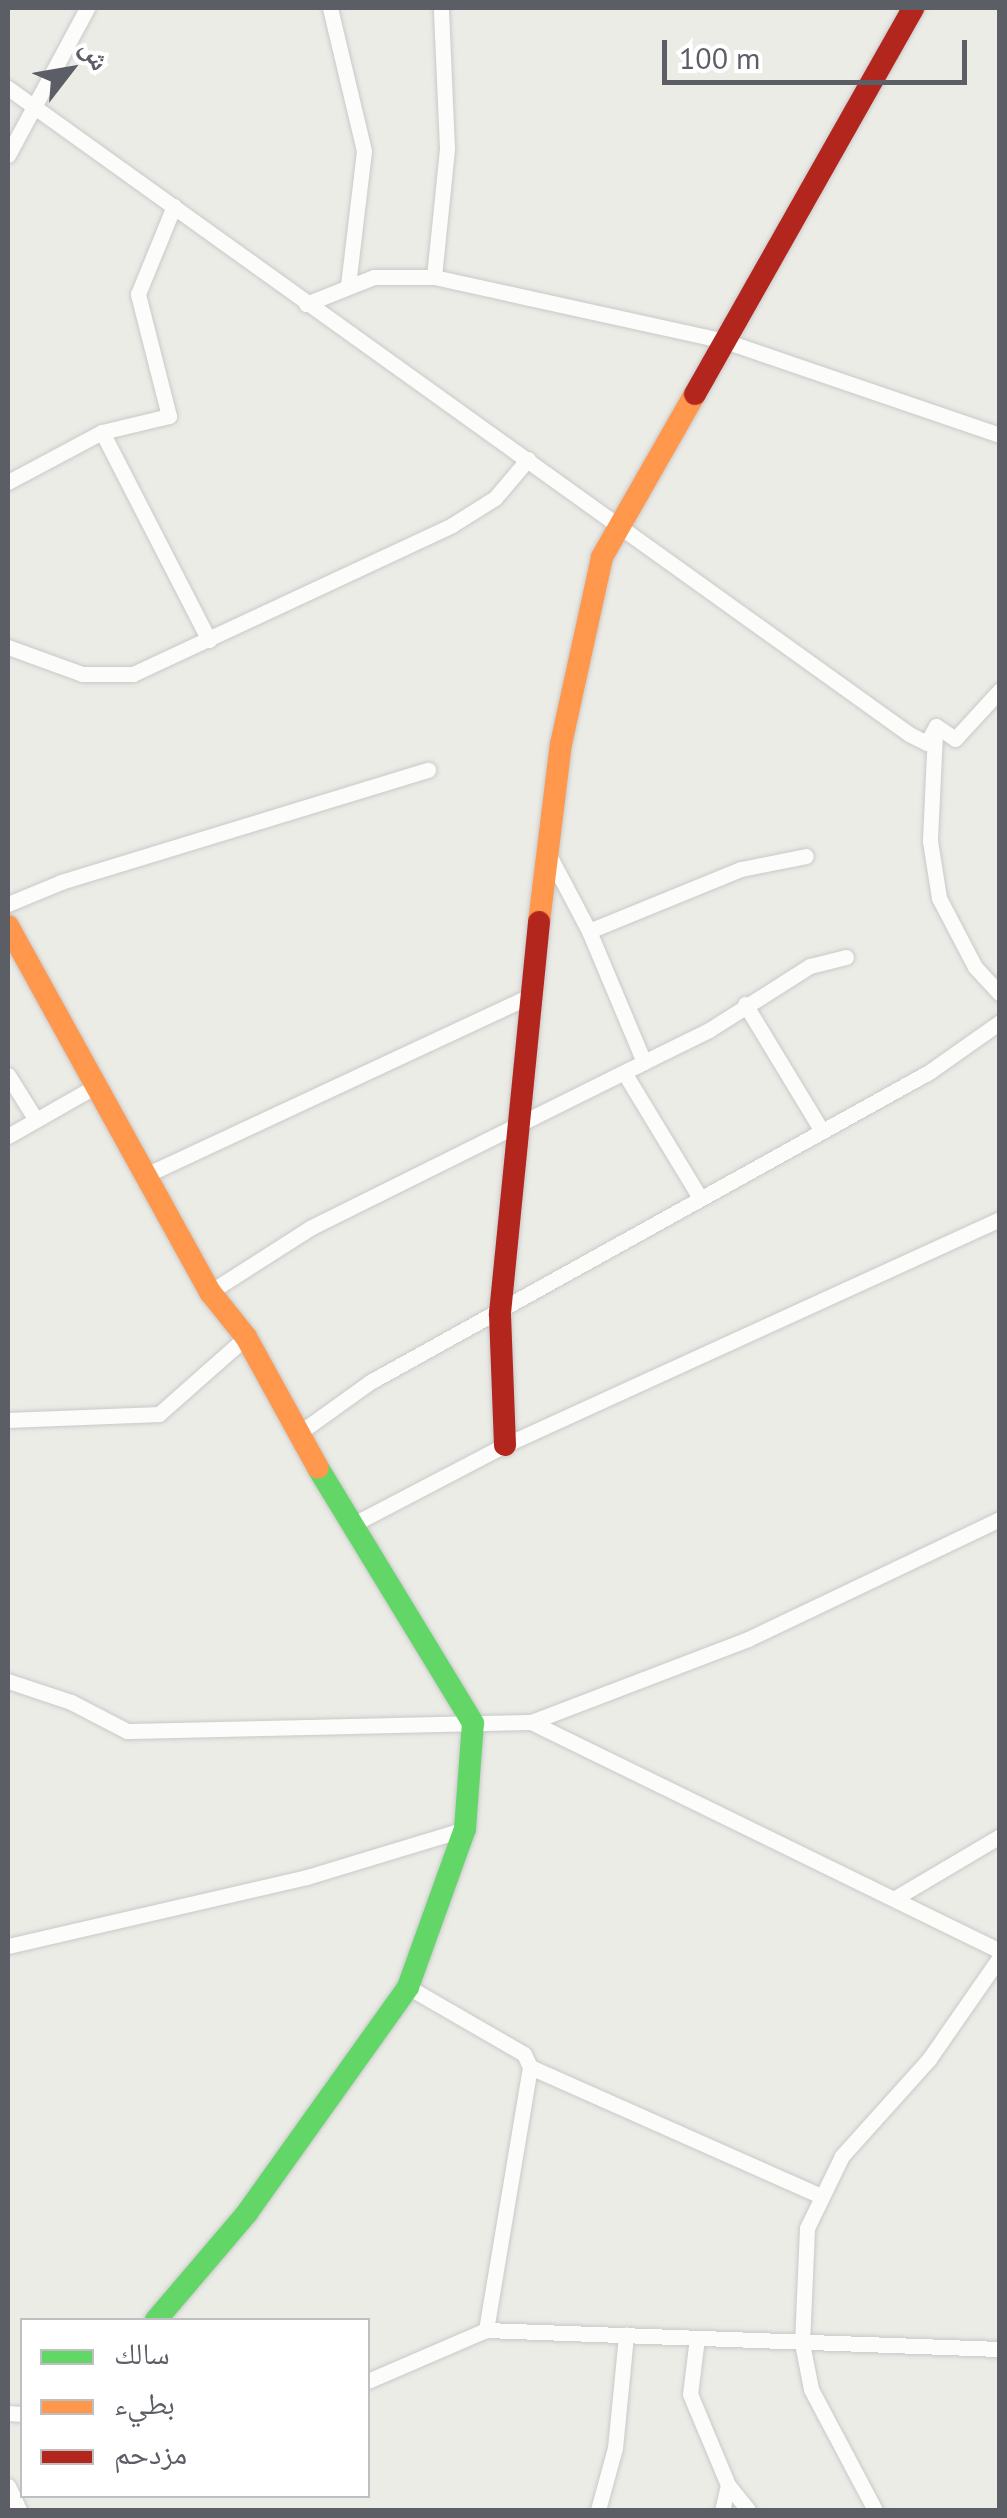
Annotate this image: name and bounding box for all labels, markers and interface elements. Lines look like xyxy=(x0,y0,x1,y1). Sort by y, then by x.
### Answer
north arrow xyxy=(20,20,120,120)
scale bar xyxy=(667,20,972,82)
text: ش xyxy=(73,32,120,77)
text: 100 m xyxy=(679,38,760,77)
legend xyxy=(20,2318,370,2498)
text: سالك xyxy=(114,2333,170,2372)
text: بطيء xyxy=(114,2383,175,2422)
text: مزدحم xyxy=(114,2433,187,2472)

